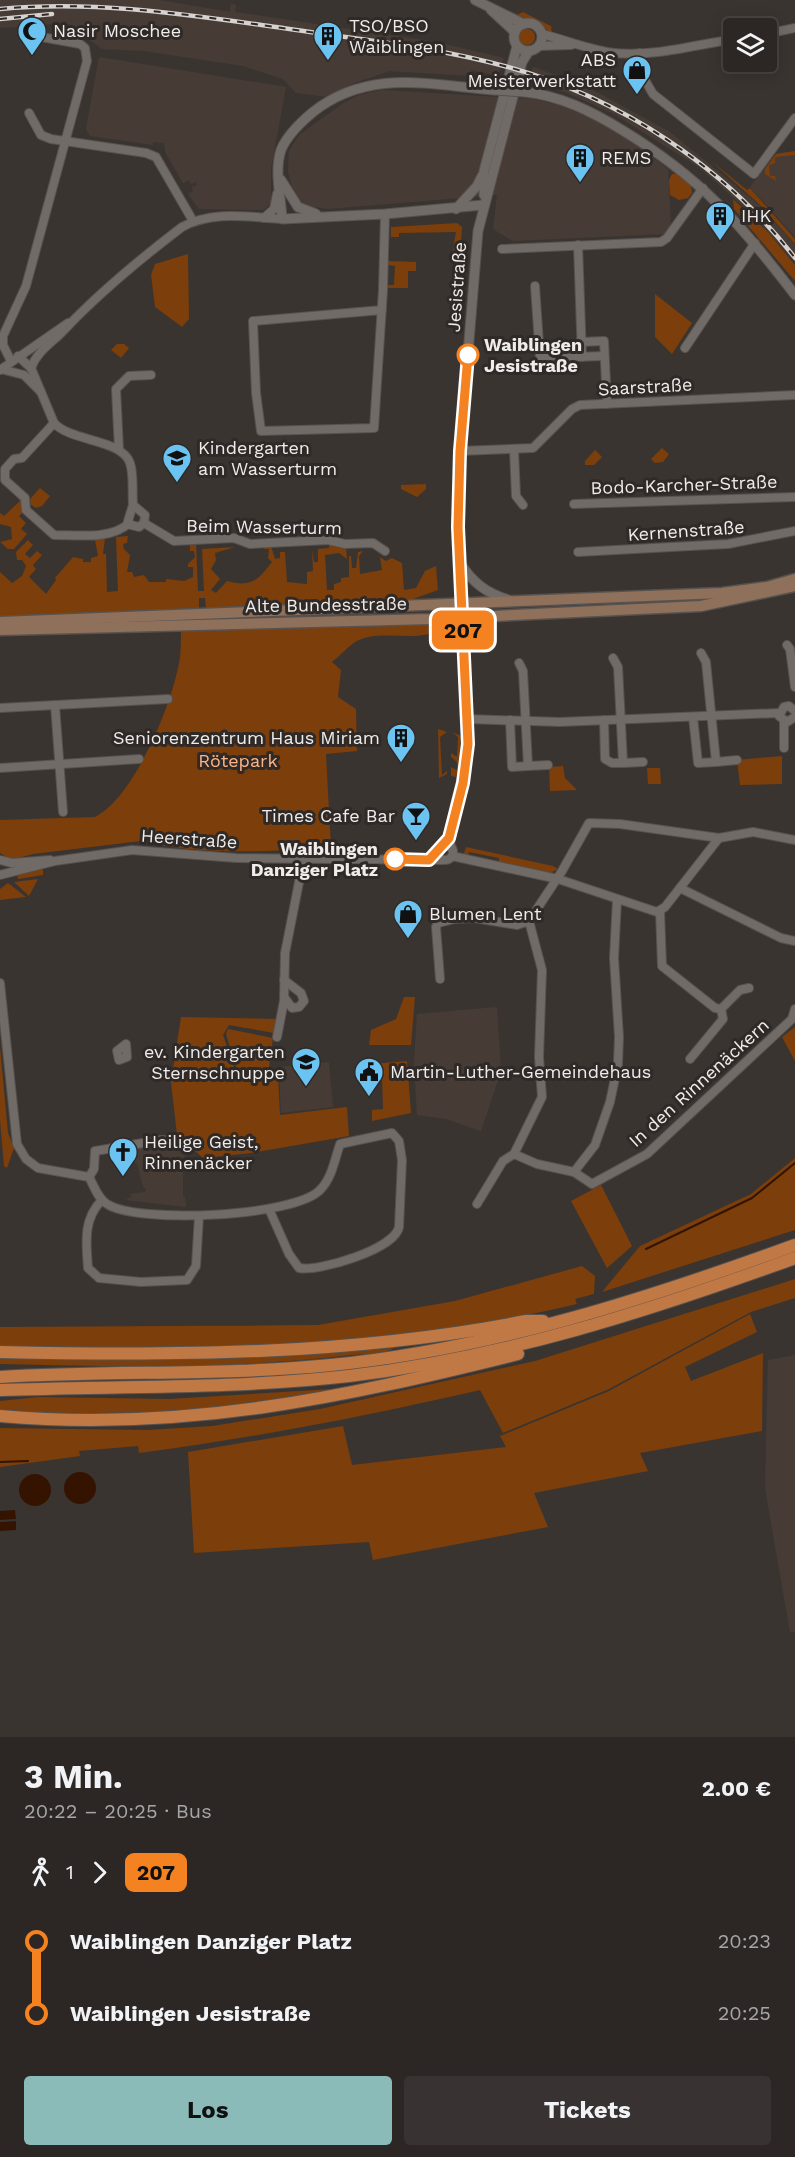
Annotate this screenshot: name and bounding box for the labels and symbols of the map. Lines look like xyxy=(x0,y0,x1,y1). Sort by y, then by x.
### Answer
mosque icon: Nasir Moschee xyxy=(16,15,48,57)
place label: TSO/BSO Waiblingen xyxy=(349,15,444,57)
place label: Nasir Moschee xyxy=(53,20,181,41)
building icon: TSO/BSO Waiblingen xyxy=(312,20,344,62)
place label: ABS Meisterwerkstatt xyxy=(468,49,616,91)
shop icon: ABS Meisterwerkstatt xyxy=(621,54,653,96)
building icon: REMS xyxy=(564,142,596,184)
place label: REMS xyxy=(601,147,651,168)
building icon: IHK xyxy=(704,200,736,242)
place label: IHK xyxy=(741,205,772,226)
street label: Jesistraße xyxy=(443,241,470,333)
place label: Waiblingen Jesistraße xyxy=(484,334,582,376)
marker: Waiblingen Jesistraße xyxy=(457,344,479,366)
street label: Saarstraße xyxy=(597,374,693,399)
place label: Kindergarten am Wasserturm xyxy=(198,437,337,479)
school or university icon: Kindergarten am Wasserturm xyxy=(161,442,193,484)
street label: Bodo-Karcher-Straße xyxy=(590,471,778,498)
street label: Beim Wasserturm xyxy=(186,515,342,538)
street label: Kernenstraße xyxy=(627,516,745,545)
street label: Alte Bundesstraße xyxy=(245,593,407,616)
line badge: 207 xyxy=(428,610,498,650)
building icon: Seniorenzentrum Haus Miriam xyxy=(385,722,417,764)
place label: Seniorenzentrum Haus Miriam xyxy=(113,727,380,748)
park label: Rötepark xyxy=(198,750,278,771)
bar icon: Times Cafe Bar xyxy=(400,800,432,842)
place label: Times Cafe Bar xyxy=(261,805,395,826)
street label: Heerstraße xyxy=(140,825,238,852)
place label: Waiblingen Danziger Platz xyxy=(251,838,378,880)
marker: Waiblingen Danziger Platz xyxy=(384,848,406,870)
shop icon: Blumen Lent xyxy=(392,898,424,940)
place label: Blumen Lent xyxy=(429,903,542,924)
street label: In den Rinnenäckern xyxy=(624,1014,773,1151)
place label: ev. Kindergarten Sternschnuppe xyxy=(144,1041,285,1083)
school or university icon: ev. Kindergarten Sternschnuppe xyxy=(290,1046,322,1088)
public building icon: Martin-Luther-Gemeindehaus xyxy=(353,1056,385,1098)
place label: Martin-Luther-Gemeindehaus xyxy=(390,1061,651,1082)
place label: Heilige Geist, Rinnenäcker xyxy=(144,1131,259,1173)
church icon: Heilige Geist, Rinnenäcker xyxy=(107,1136,139,1178)

